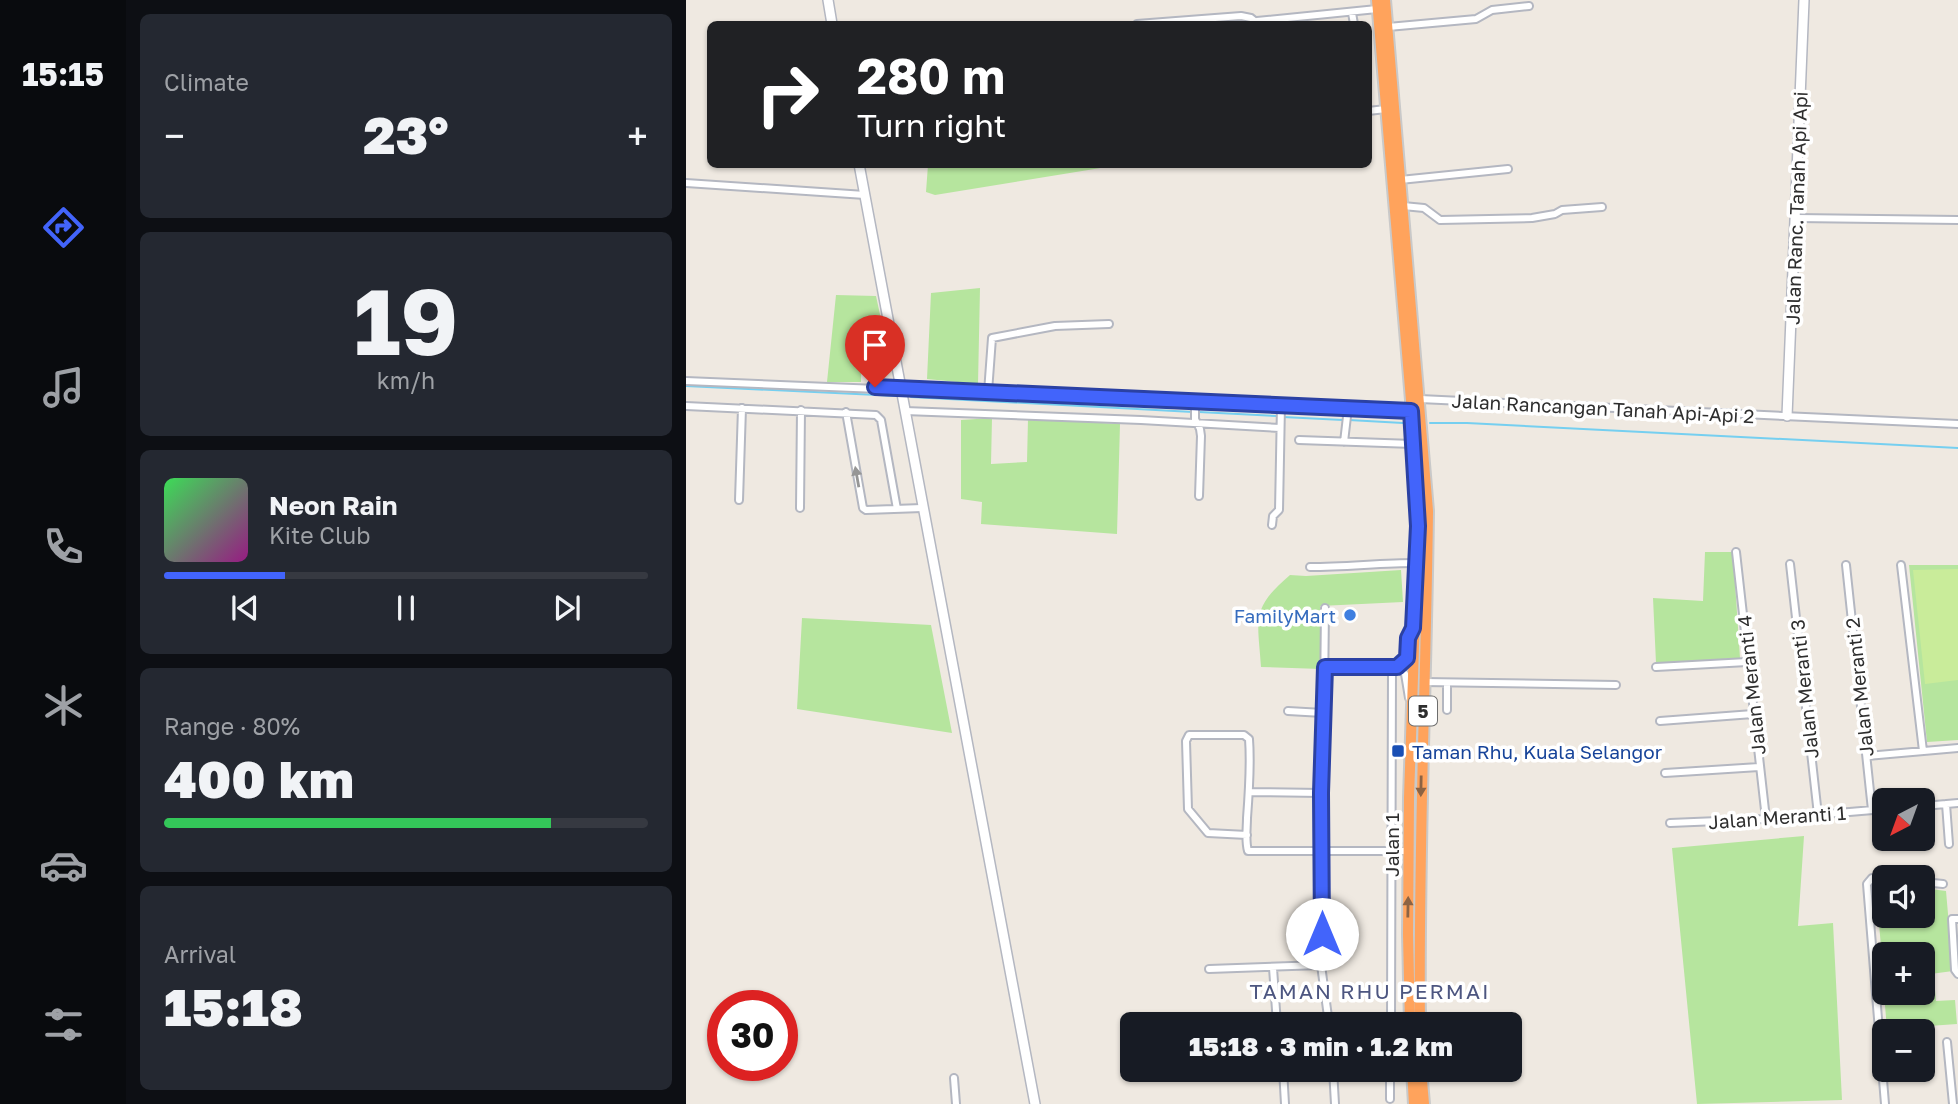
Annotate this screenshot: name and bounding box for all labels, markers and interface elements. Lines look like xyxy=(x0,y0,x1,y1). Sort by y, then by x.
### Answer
text: 280 m xyxy=(857,46,1005,105)
icon: right xyxy=(742,49,833,140)
text: 15:15 xyxy=(22,55,104,93)
text: Climate xyxy=(164,68,249,96)
street label: Jalan Ranc. Tanah Api Api xyxy=(1780,91,1812,325)
text: 23° xyxy=(363,103,449,165)
text: Turn right xyxy=(857,106,1006,144)
text: − xyxy=(164,113,185,158)
text: + xyxy=(627,113,648,158)
icon: directions xyxy=(39,203,88,252)
text: 19 xyxy=(354,266,458,375)
pin xyxy=(845,315,905,387)
icon: arrive xyxy=(856,326,894,364)
icon: music xyxy=(39,363,88,412)
text: km/h xyxy=(377,366,435,394)
street label: Jalan Rancangan Tanah Api-Api 2 xyxy=(1451,389,1755,427)
one-way arrow xyxy=(851,466,862,488)
text: Neon Rain xyxy=(269,490,398,521)
text: Kite Club xyxy=(269,521,370,549)
icon: phone xyxy=(39,522,88,571)
icon: previous xyxy=(226,589,264,627)
icon: pause xyxy=(387,589,425,627)
icon: next xyxy=(548,589,586,627)
place label: FamilyMart xyxy=(1234,604,1336,627)
marker: FamilyMart xyxy=(1342,607,1358,623)
street label: Jalan Meranti 4 xyxy=(1732,614,1770,756)
street label: Jalan Meranti 2 xyxy=(1840,616,1878,758)
street label: Jalan Meranti 3 xyxy=(1785,618,1823,760)
icon: climate xyxy=(39,681,88,730)
road number: 5 xyxy=(1409,696,1437,726)
text: Range · 80% xyxy=(164,712,300,740)
place label: Taman Rhu, Kuala Selangor xyxy=(1412,740,1663,763)
marker: Taman Rhu, Kuala Selangor xyxy=(1390,743,1406,759)
text: 400 km xyxy=(164,747,354,809)
one-way arrow xyxy=(1415,775,1427,797)
north arrow xyxy=(1872,788,1936,850)
map controls xyxy=(1872,788,1935,1082)
street label: Jalan Meranti 1 xyxy=(1707,801,1847,833)
street label: Jalan 1 xyxy=(1380,813,1403,877)
icon: car xyxy=(39,841,88,890)
button: sound xyxy=(1872,865,1935,928)
one-way arrow xyxy=(1402,895,1414,917)
position arrow xyxy=(1285,897,1359,971)
text: Arrival xyxy=(164,940,236,968)
button: + xyxy=(1872,942,1935,1005)
text: 15:18 xyxy=(164,975,303,1037)
district label: TAMAN RHU PERMAI xyxy=(1249,978,1491,1004)
speed limit sign: 30 xyxy=(707,990,798,1081)
icon: filters xyxy=(39,1000,88,1049)
button: − xyxy=(1872,1019,1935,1082)
text: 15:18 · 3 min · 1.2 km xyxy=(1189,1031,1453,1062)

